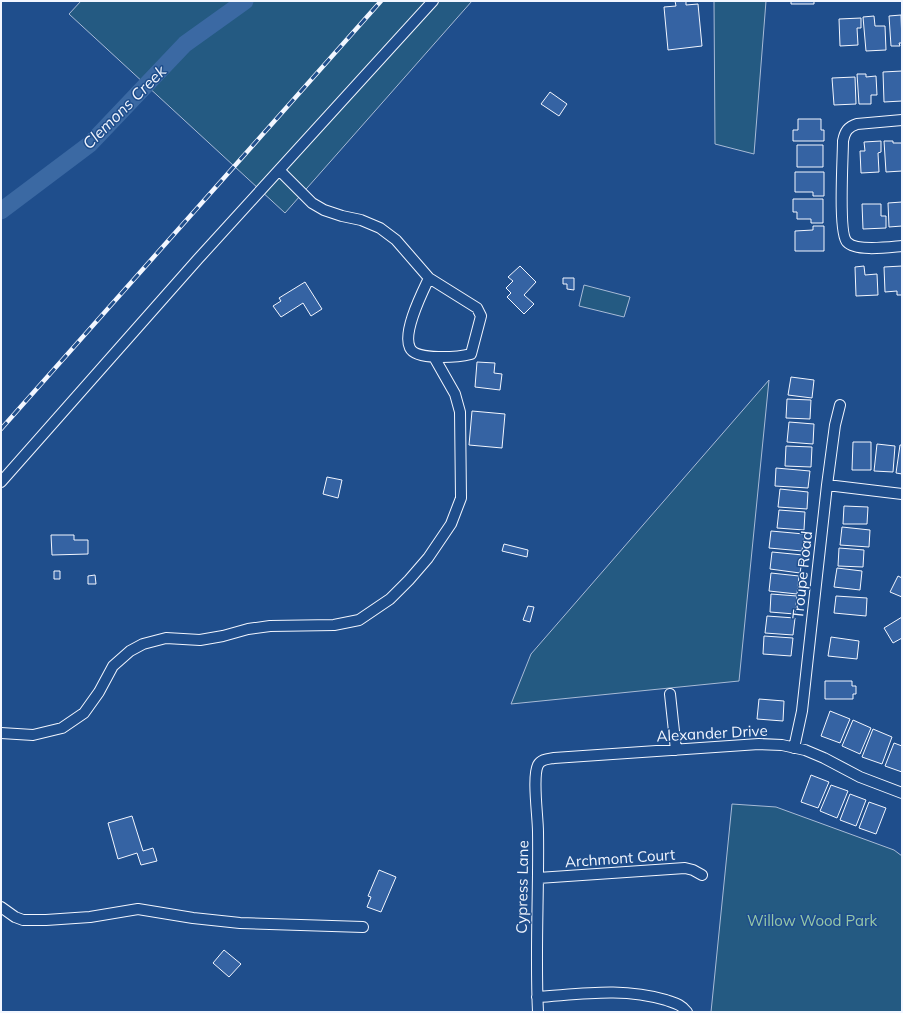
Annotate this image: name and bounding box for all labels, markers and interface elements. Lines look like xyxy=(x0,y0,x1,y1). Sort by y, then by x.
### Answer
water label: Clemons Creek xyxy=(78,60,171,153)
street label: Troupe Road xyxy=(788,530,816,620)
street label: Alexander Drive xyxy=(656,721,768,745)
street label: Cypress Lane xyxy=(512,840,532,934)
street label: Archmont Court xyxy=(564,845,676,871)
park label: Willow Wood Park xyxy=(747,911,877,930)

